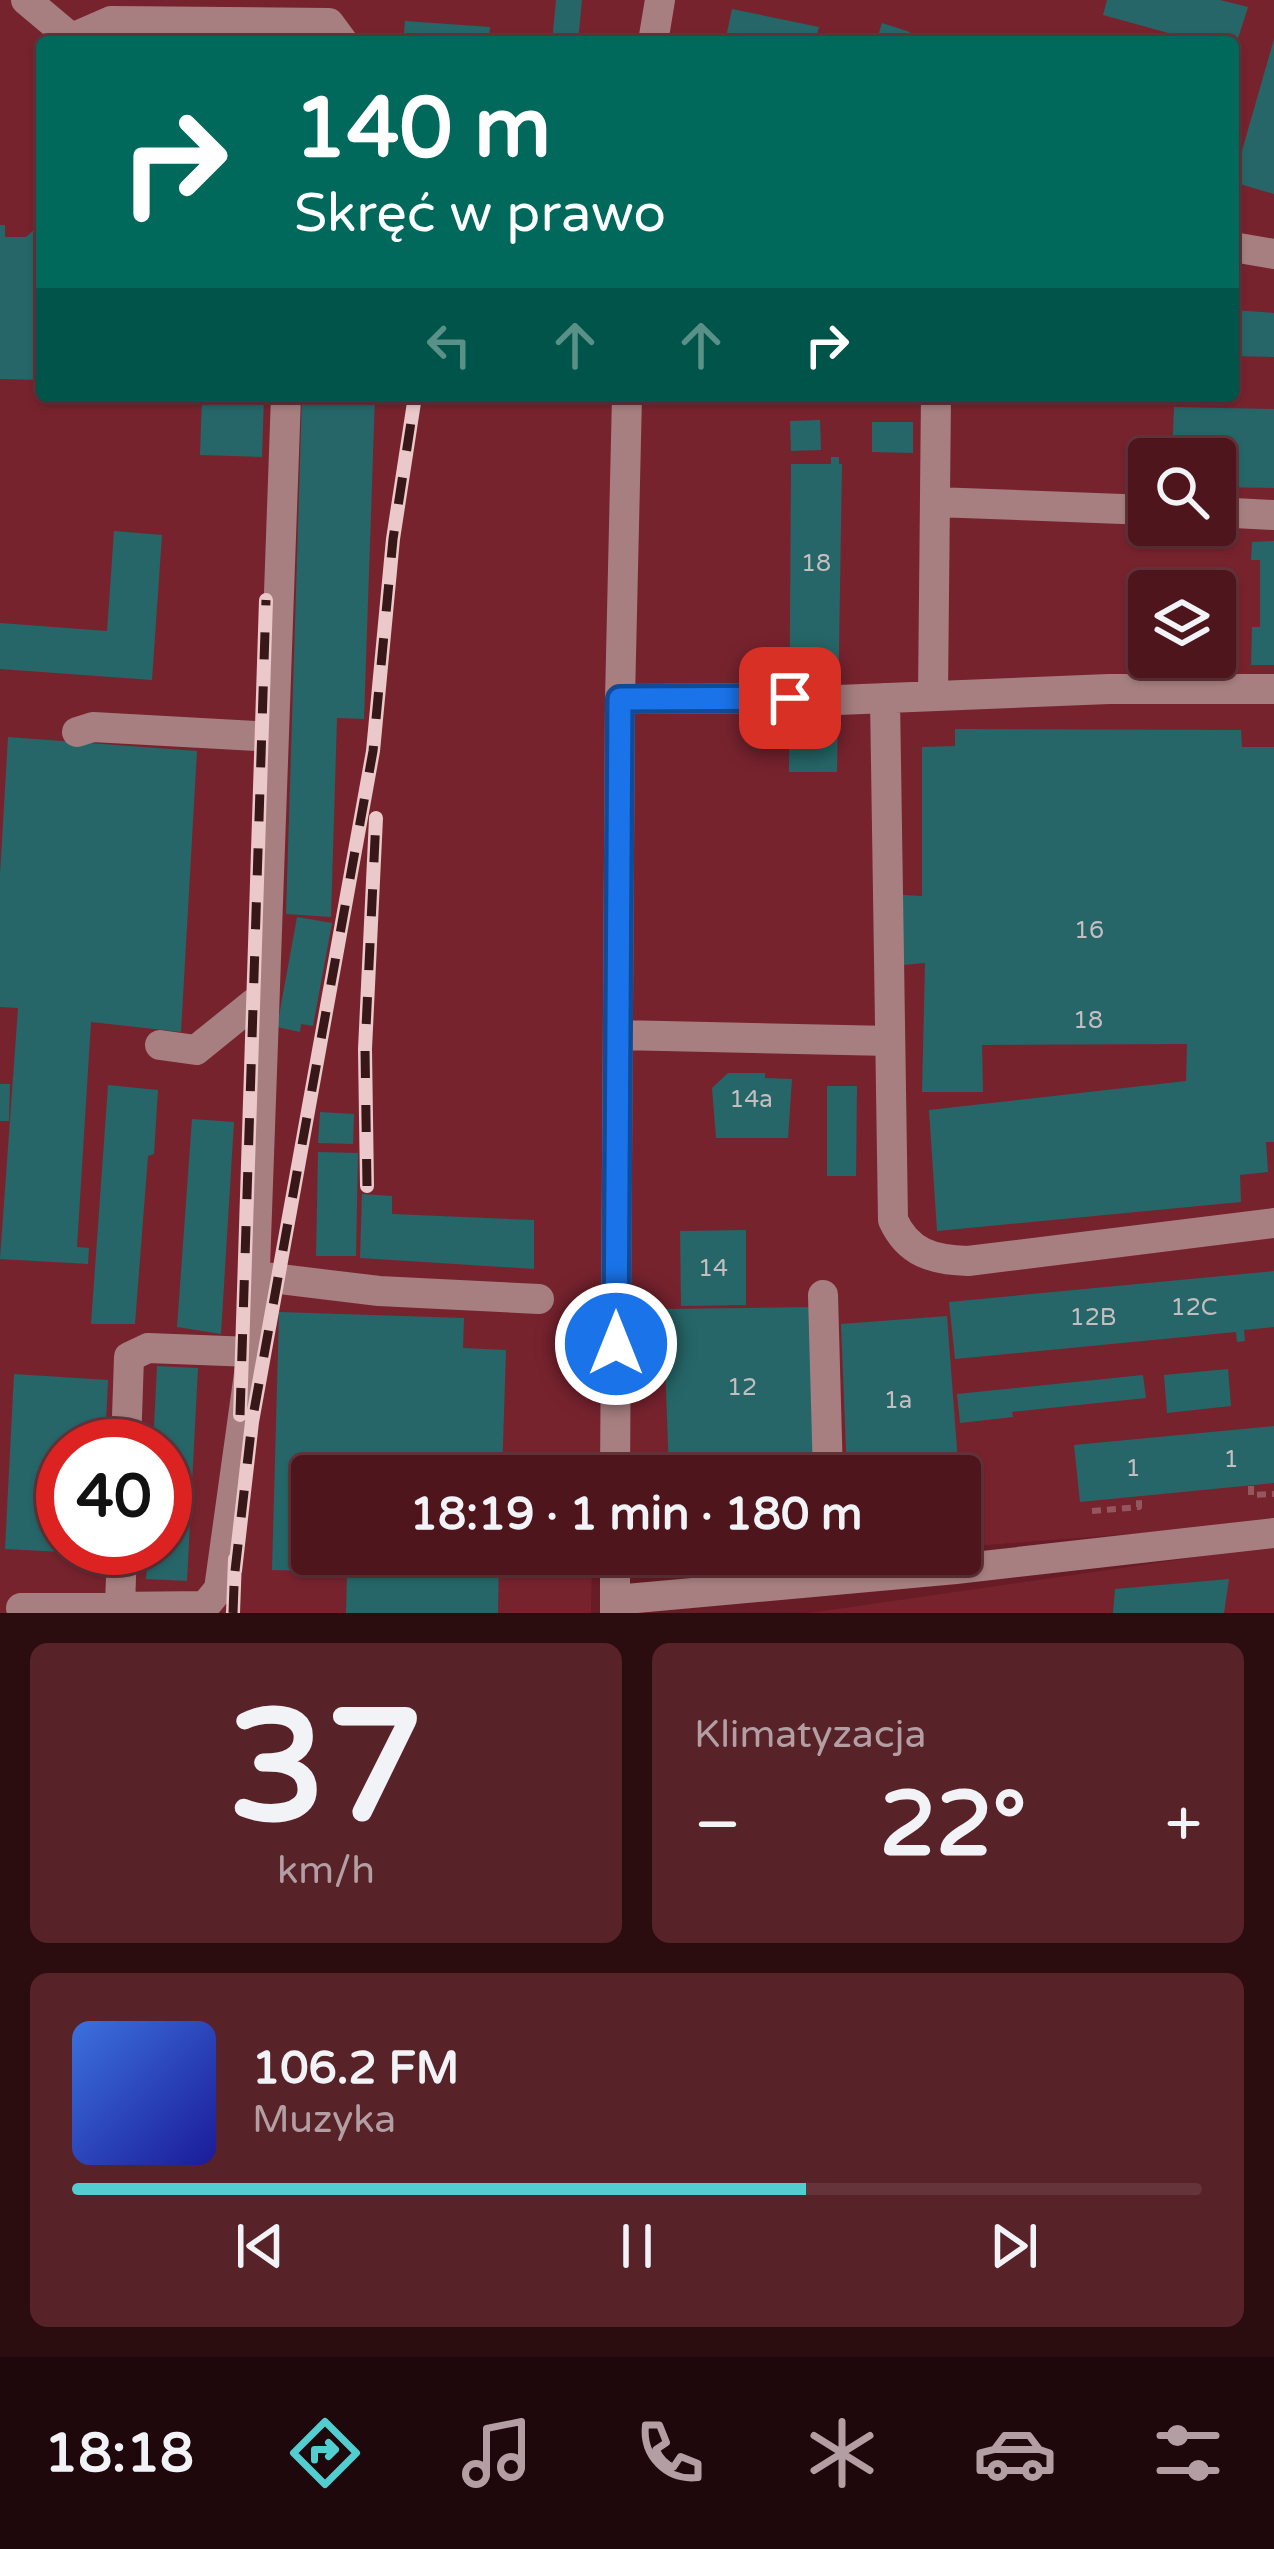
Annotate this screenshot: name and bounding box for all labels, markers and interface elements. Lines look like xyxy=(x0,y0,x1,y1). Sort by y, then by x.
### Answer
text: 140 m xyxy=(294,79,551,180)
icon: right xyxy=(96,84,252,240)
text: Skręć w prawo xyxy=(294,181,666,246)
icon: left xyxy=(416,312,482,378)
icon: ahead xyxy=(542,312,608,378)
icon: ahead xyxy=(668,312,734,378)
icon: right xyxy=(794,312,860,378)
map controls xyxy=(1128,438,1236,678)
button: search xyxy=(1128,438,1236,546)
house number: 18 xyxy=(801,549,831,578)
button: layers xyxy=(1128,570,1236,678)
pin xyxy=(739,647,841,749)
icon: arrive xyxy=(757,665,823,731)
house number: 16 xyxy=(1074,916,1104,945)
house number: 18 xyxy=(1073,1006,1103,1035)
house number: 14a xyxy=(729,1085,773,1114)
house number: 14 xyxy=(698,1254,728,1283)
position arrow xyxy=(553,1281,679,1407)
house number: 12C xyxy=(1171,1293,1217,1322)
house number: 12B xyxy=(1070,1303,1116,1332)
house number: 12 xyxy=(727,1373,757,1402)
house number: 1a xyxy=(884,1386,912,1415)
speed limit sign: 40 xyxy=(36,1419,192,1575)
house number: 1 xyxy=(1223,1445,1239,1474)
house number: 1 xyxy=(1125,1454,1141,1483)
text: 18:19 · 1 min · 180 m xyxy=(410,1488,862,1542)
text: 37 xyxy=(228,1675,424,1863)
text: Klimatyzacja xyxy=(694,1711,926,1758)
text: 22° xyxy=(879,1771,1026,1880)
text: − xyxy=(694,1785,741,1865)
text: + xyxy=(1165,1785,1202,1865)
text: km/h xyxy=(277,1847,375,1894)
text: 106.2 FM xyxy=(252,2042,459,2096)
text: Muzyka xyxy=(252,2096,396,2143)
icon: previous xyxy=(227,2213,293,2279)
icon: pause xyxy=(604,2213,670,2279)
icon: next xyxy=(981,2213,1047,2279)
icon: directions xyxy=(283,2411,367,2495)
icon: music xyxy=(455,2411,539,2495)
icon: phone xyxy=(628,2411,712,2495)
icon: climate xyxy=(800,2411,884,2495)
icon: car xyxy=(973,2411,1057,2495)
icon: filters xyxy=(1146,2411,1230,2495)
text: 18:18 xyxy=(44,2421,194,2486)

